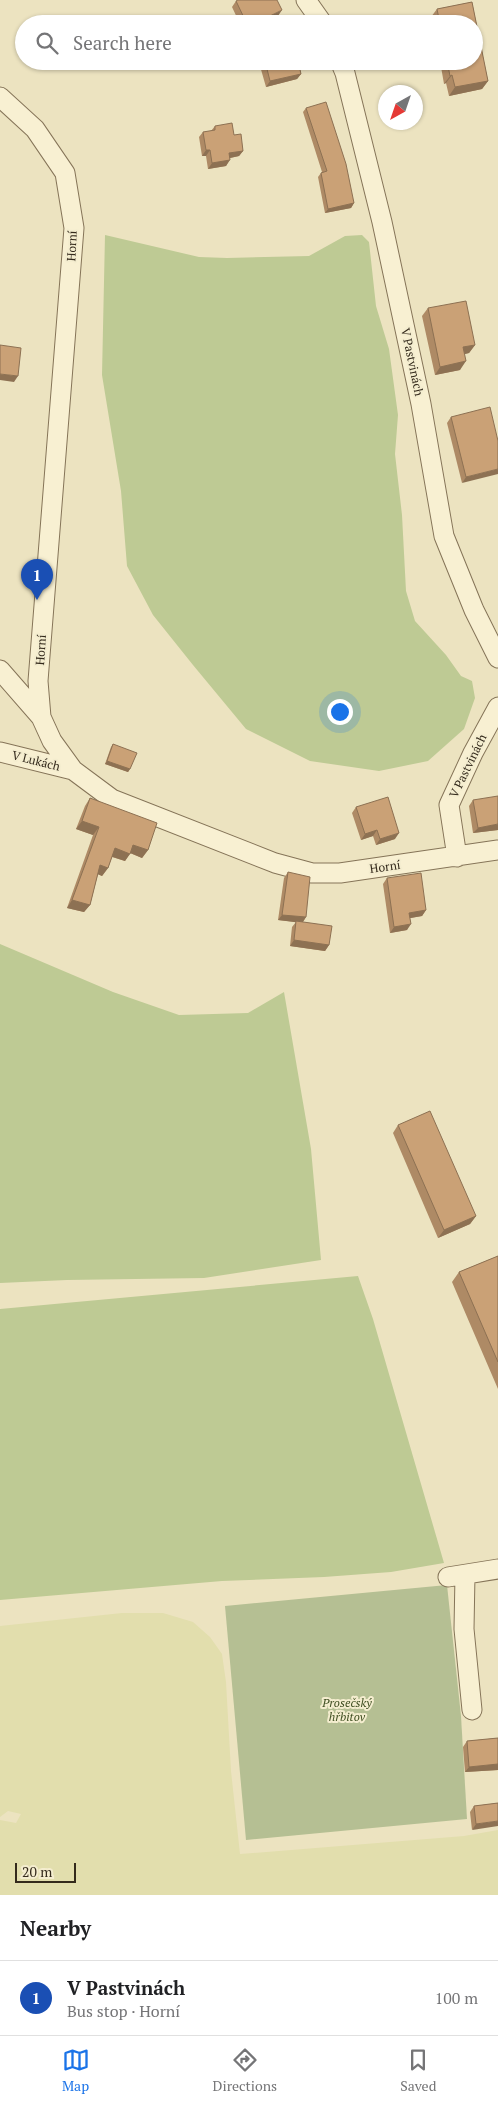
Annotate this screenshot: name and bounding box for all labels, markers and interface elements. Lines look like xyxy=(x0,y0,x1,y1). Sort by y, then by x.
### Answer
search box xyxy=(15,15,483,70)
icon: search xyxy=(33,29,61,57)
text: Search here xyxy=(73,30,172,55)
north arrow xyxy=(378,85,423,130)
street label: Horní xyxy=(63,230,80,262)
street label: V Pastvinách xyxy=(398,327,427,397)
pin: 1 xyxy=(21,559,53,600)
street label: Horní xyxy=(32,634,49,666)
your location xyxy=(327,699,353,725)
street label: V Pastvinách xyxy=(446,731,489,800)
street label: V Lukách xyxy=(10,747,62,774)
street label: Horní xyxy=(369,857,402,876)
park label: Prosečský hřbitov xyxy=(321,1695,372,1724)
scale bar xyxy=(15,1860,76,1883)
text: 20 m xyxy=(22,1862,52,1881)
text: Nearby xyxy=(20,1914,91,1942)
text: V Pastvinách xyxy=(67,1975,185,2000)
text: 1 xyxy=(31,1987,41,2009)
text: 100 m xyxy=(435,1987,478,2009)
text: Bus stop · Horní xyxy=(67,2000,180,2022)
tab: Map xyxy=(62,2046,90,2095)
tab: Directions xyxy=(213,2046,277,2095)
tab: Saved xyxy=(400,2046,436,2095)

